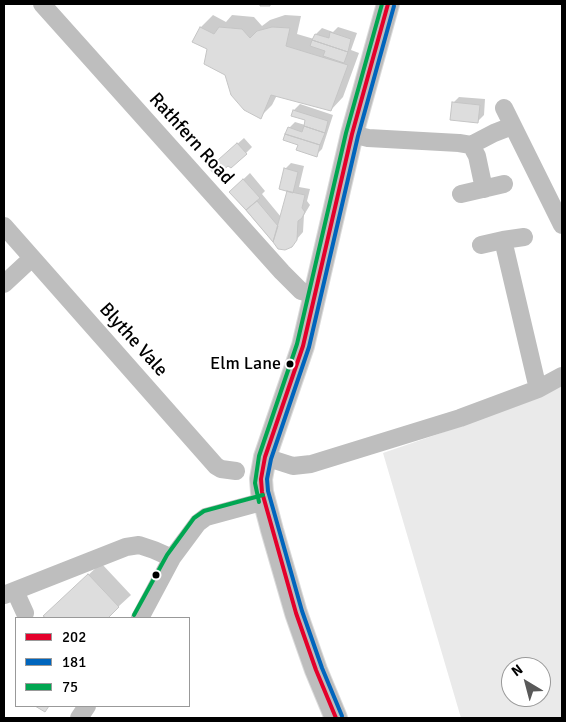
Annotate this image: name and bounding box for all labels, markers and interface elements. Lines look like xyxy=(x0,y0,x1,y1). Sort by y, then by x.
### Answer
street label: Rathfern Road xyxy=(144,88,238,190)
street label: Blythe Vale xyxy=(94,298,172,382)
place label: Elm Lane xyxy=(210,353,281,375)
marker: Elm Lane xyxy=(285,359,295,369)
unlabelled marker xyxy=(151,570,161,580)
legend xyxy=(15,617,190,707)
text: 202 xyxy=(62,628,86,646)
text: 181 xyxy=(62,653,86,671)
north arrow xyxy=(501,657,551,707)
text: N xyxy=(508,661,526,680)
text: 75 xyxy=(62,678,78,696)

